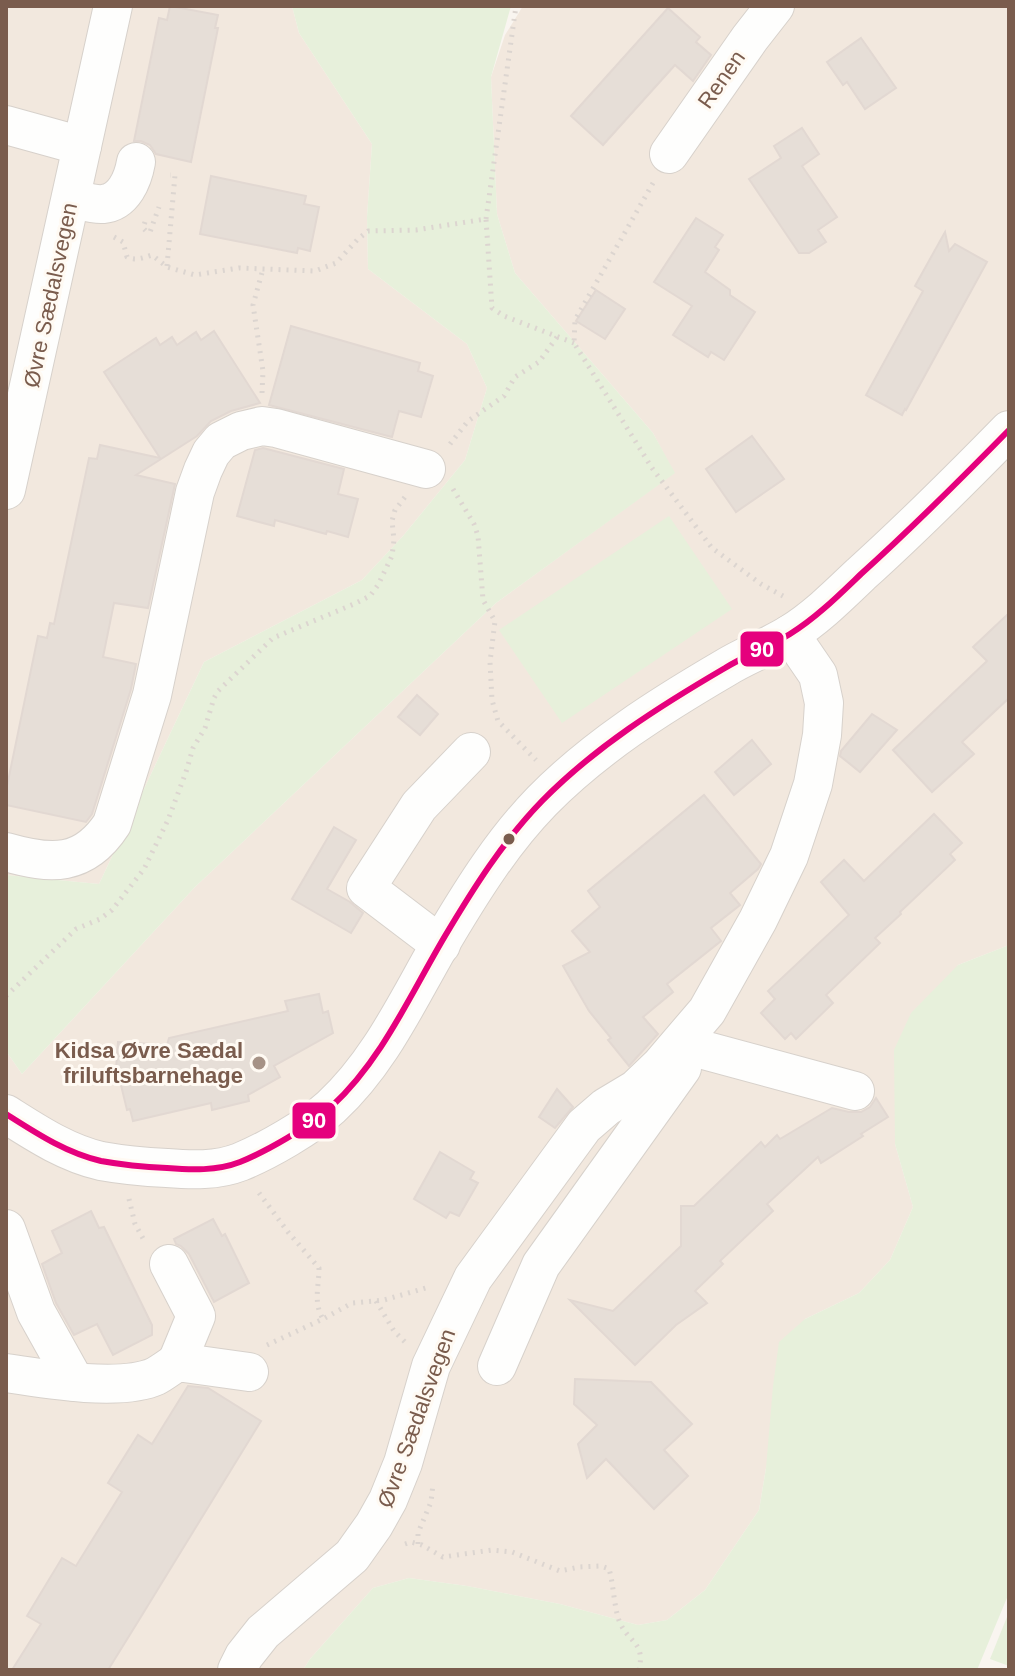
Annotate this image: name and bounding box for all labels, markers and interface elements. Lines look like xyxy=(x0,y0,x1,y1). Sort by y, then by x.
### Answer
street label: Renen xyxy=(693,46,750,113)
street label: Øvre Sædalsvegen xyxy=(19,200,82,390)
line badge: 90 xyxy=(739,630,785,668)
text: 90 xyxy=(750,637,774,662)
unlabelled marker xyxy=(501,831,517,847)
place label: Kidsa Øvre Sædal friluftsbarnehage xyxy=(55,1038,243,1088)
marker: Kidsa Øvre Sædal friluftsbarnehage xyxy=(250,1054,268,1072)
line badge: 90 xyxy=(291,1101,337,1140)
text: 90 xyxy=(302,1108,326,1133)
street label: Øvre Sædalsvegen xyxy=(373,1325,460,1511)

